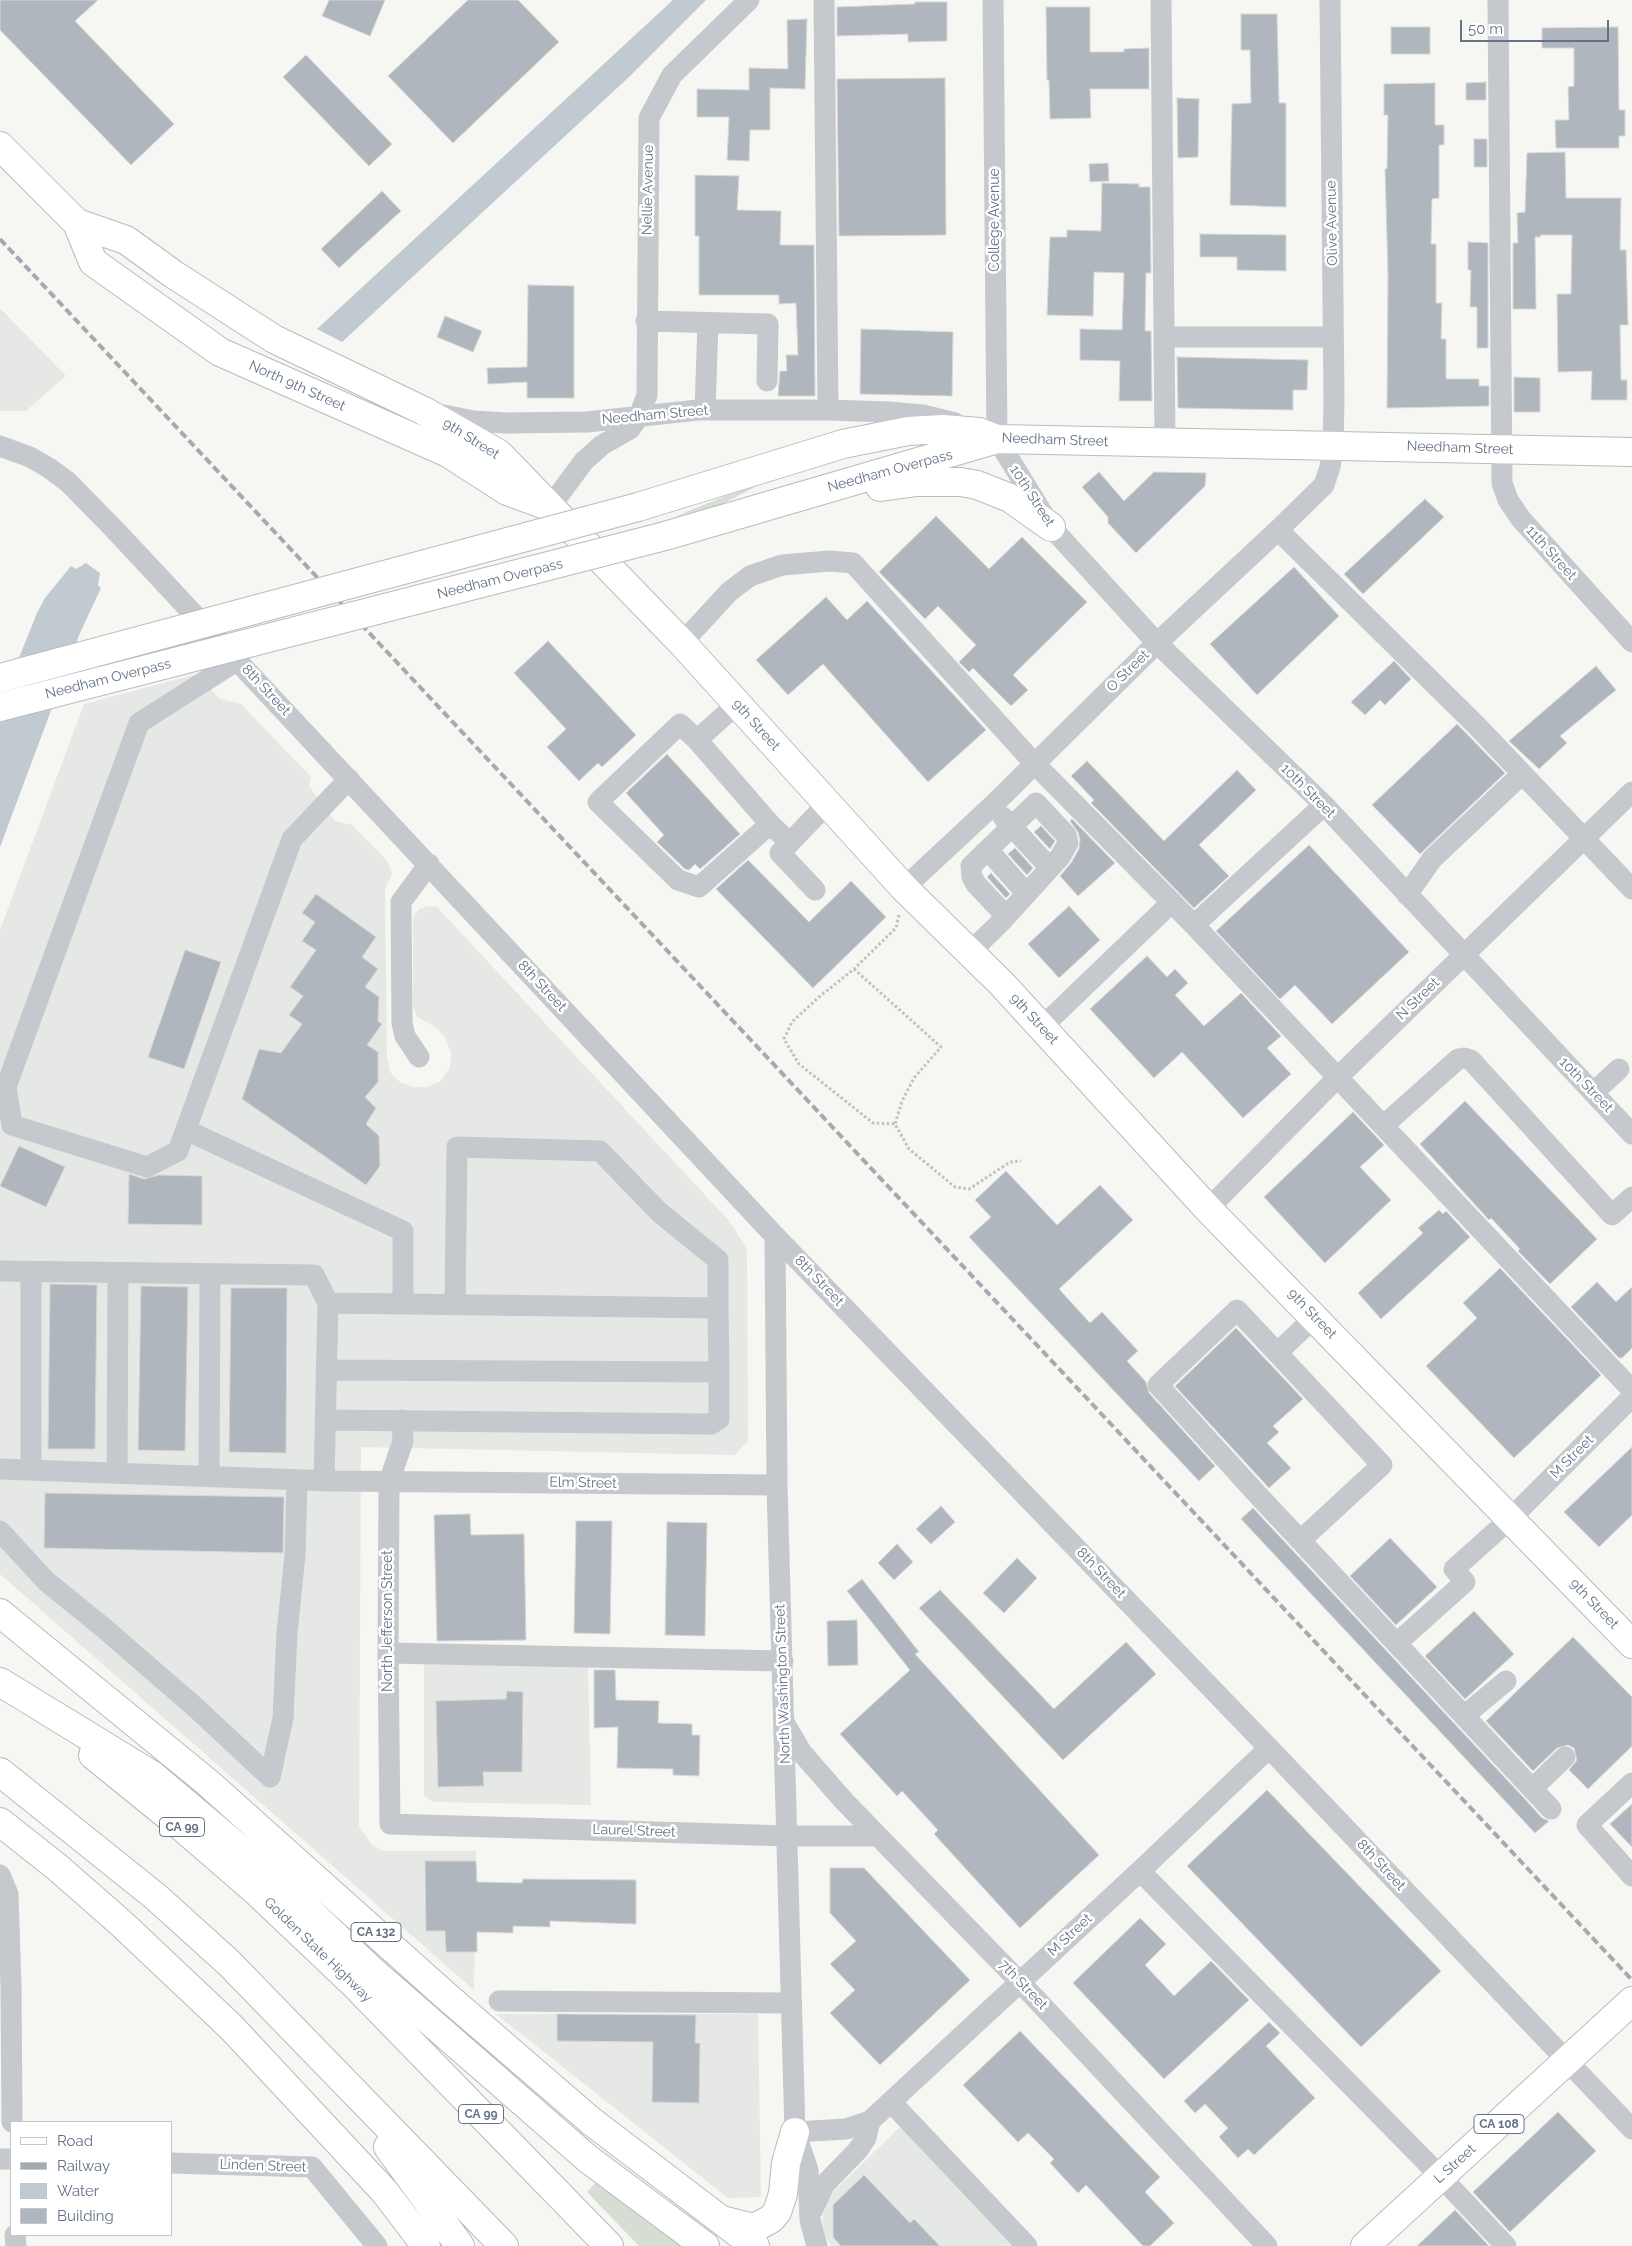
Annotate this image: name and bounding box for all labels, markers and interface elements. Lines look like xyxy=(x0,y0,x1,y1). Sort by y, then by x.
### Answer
scale bar xyxy=(1462,10,1611,42)
text: 50 m xyxy=(1468,20,1503,38)
street label: Nellie Avenue xyxy=(639,145,657,235)
street label: College Avenue xyxy=(987,168,1003,272)
street label: Olive Avenue xyxy=(1323,180,1341,266)
street label: North 9th Street xyxy=(246,357,348,415)
street label: Needham Street xyxy=(601,402,709,428)
street label: 9th Street xyxy=(440,415,502,463)
street label: Needham Street xyxy=(1001,430,1109,450)
street label: Needham Street xyxy=(1406,438,1514,458)
street label: Needham Overpass xyxy=(826,446,954,496)
street label: 10th Street xyxy=(1006,462,1058,530)
street label: 11th Street xyxy=(1522,522,1580,584)
street label: Needham Overpass xyxy=(436,555,564,603)
street label: O Street xyxy=(1103,647,1153,695)
street label: Needham Overpass xyxy=(44,655,172,703)
street label: 8th Street xyxy=(238,661,294,719)
street label: 9th Street xyxy=(729,696,783,754)
street label: 10th Street xyxy=(1277,760,1339,822)
street label: 8th Street xyxy=(514,957,570,1015)
street label: N Street xyxy=(1393,974,1443,1024)
street label: 9th Street xyxy=(1006,990,1062,1048)
street label: 10th Street xyxy=(1556,1054,1616,1116)
street label: 8th Street xyxy=(791,1252,847,1310)
street label: 9th Street xyxy=(1284,1285,1340,1343)
street label: M Street xyxy=(1547,1432,1597,1482)
street label: Elm Street xyxy=(549,1474,617,1492)
street label: 8th Street xyxy=(1073,1544,1129,1602)
street label: North Jefferson Street xyxy=(380,1550,396,1692)
street label: 9th Street xyxy=(1566,1575,1622,1633)
street label: North Washington Street xyxy=(772,1604,794,1764)
road number: CA 99 xyxy=(160,1818,204,1836)
street label: Laurel Street xyxy=(592,1821,676,1841)
street label: 8th Street xyxy=(1353,1836,1409,1894)
street label: Golden State Highway xyxy=(260,1894,376,2006)
street label: M Street xyxy=(1044,1910,1096,1960)
road number: CA 132 xyxy=(351,1922,401,1941)
street label: 7th Street xyxy=(995,1957,1051,2013)
road number: CA 99 xyxy=(458,2104,504,2124)
road number: CA 108 xyxy=(1474,2114,1524,2134)
legend xyxy=(10,2121,172,2236)
text: Road xyxy=(57,2132,93,2150)
street label: L Street xyxy=(1431,2141,1479,2187)
street label: Linden Street xyxy=(219,2156,307,2176)
text: Railway xyxy=(57,2157,110,2175)
text: Water xyxy=(57,2182,99,2200)
text: Building xyxy=(57,2207,114,2225)

